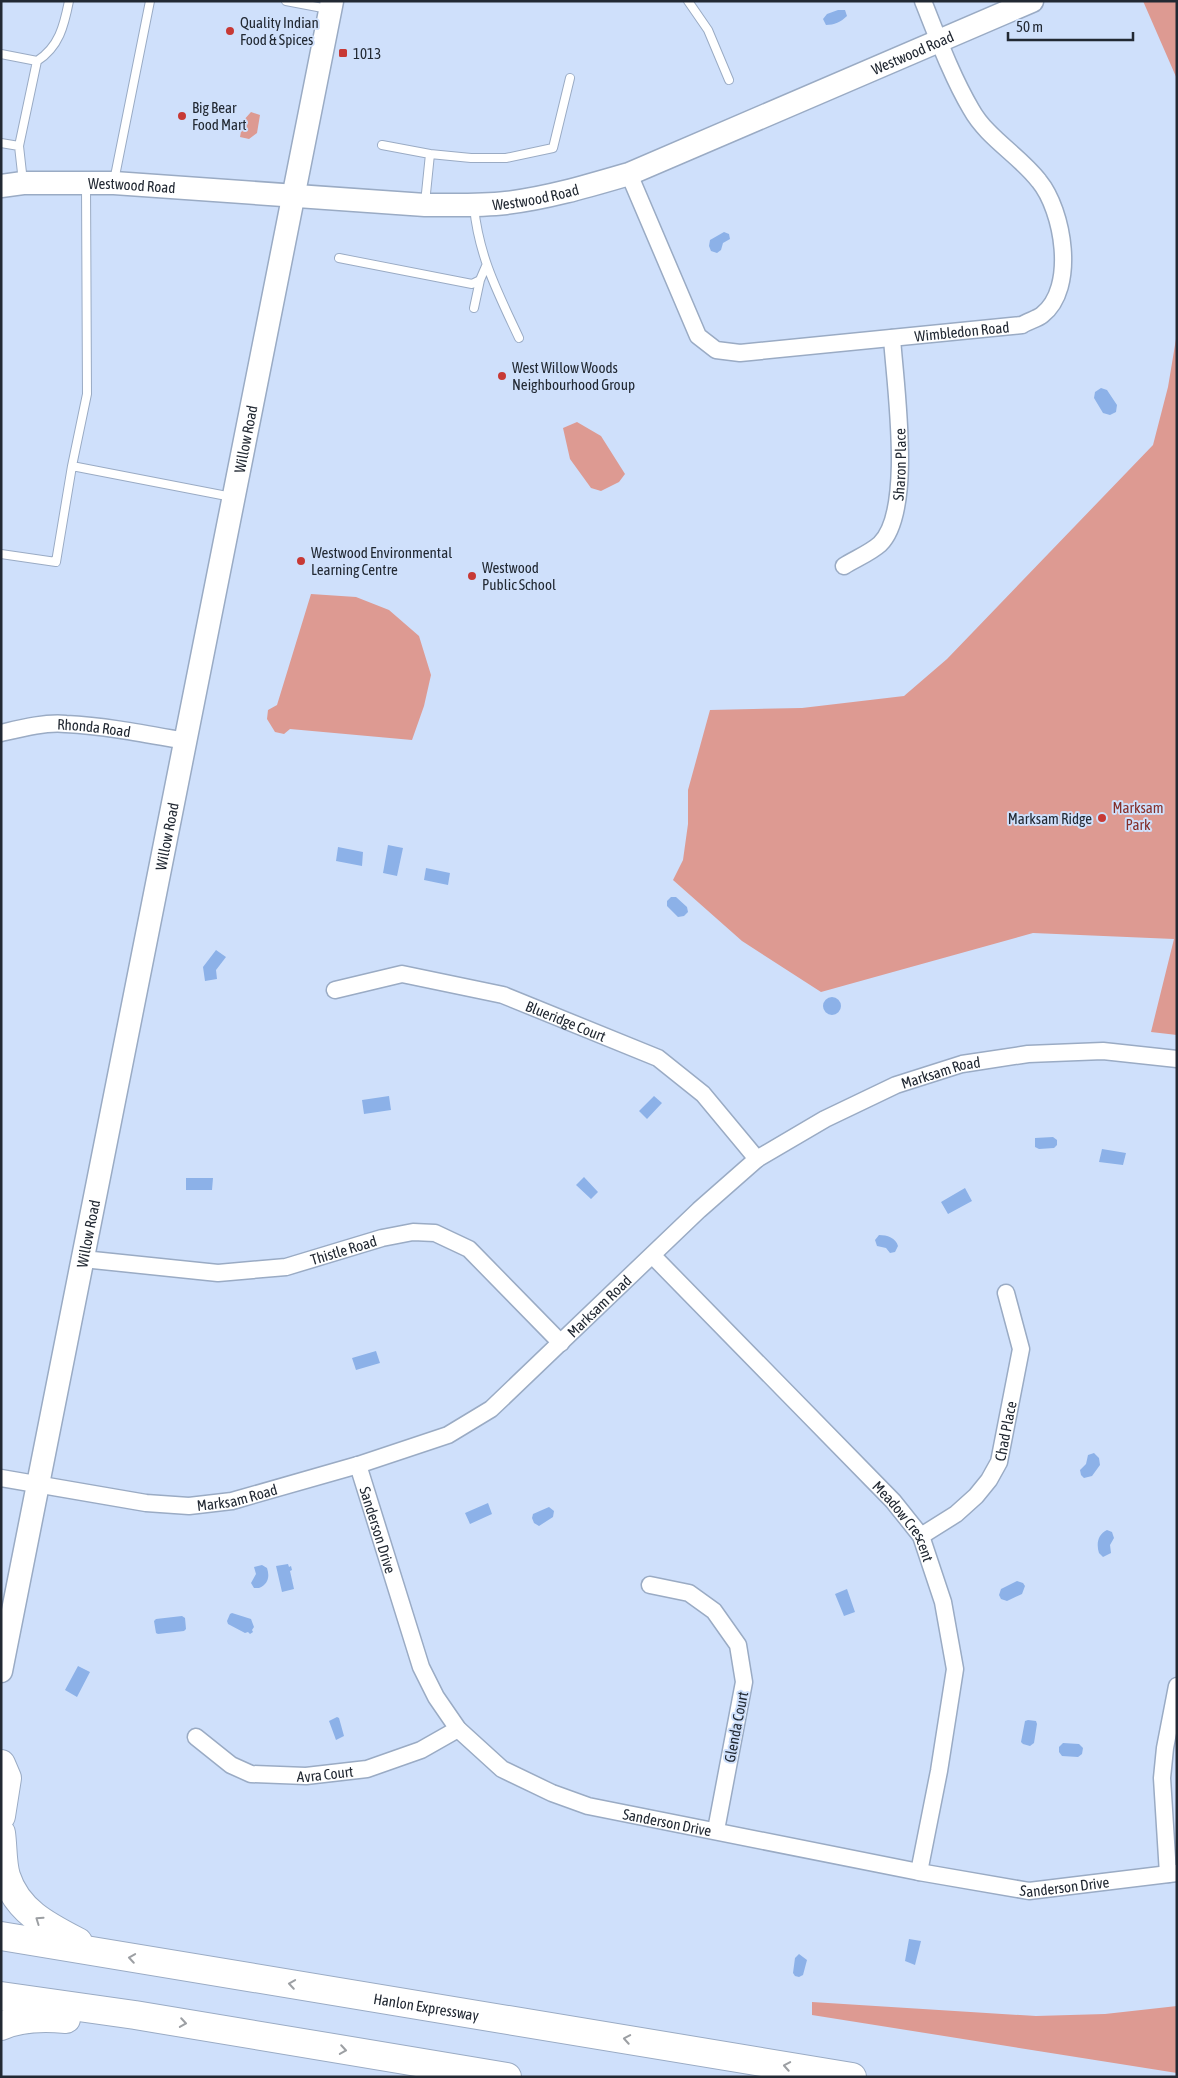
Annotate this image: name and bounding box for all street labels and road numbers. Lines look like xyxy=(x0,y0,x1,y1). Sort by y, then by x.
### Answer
street label: Westwood Road xyxy=(869,27,956,77)
street label: Westwood Road xyxy=(88,175,176,196)
street label: Westwood Road xyxy=(491,180,580,213)
street label: Wimbledon Road xyxy=(914,318,1010,344)
street label: Willow Road xyxy=(230,404,260,474)
street label: Sharon Place xyxy=(889,428,909,502)
street label: Rhonda Road xyxy=(57,715,132,740)
street label: Willow Road xyxy=(151,801,181,872)
street label: Blueridge Court xyxy=(523,997,608,1044)
street label: Marksam Road xyxy=(899,1053,981,1091)
street label: Willow Road xyxy=(73,1198,103,1269)
street label: Thistle Road xyxy=(308,1232,378,1268)
street label: Marksam Road xyxy=(563,1271,634,1340)
street label: Chad Place xyxy=(991,1399,1019,1463)
street label: Meadow Crescent xyxy=(869,1477,937,1564)
street label: Marksam Road xyxy=(196,1480,279,1514)
street label: Sanderson Drive xyxy=(357,1485,400,1575)
street label: Glenda Court xyxy=(721,1690,751,1764)
street label: Avra Court xyxy=(297,1762,354,1785)
street label: Sanderson Drive xyxy=(622,1805,713,1839)
street label: Sanderson Drive xyxy=(1018,1873,1110,1900)
street label: Hanlon Expressway xyxy=(372,1989,480,2024)

